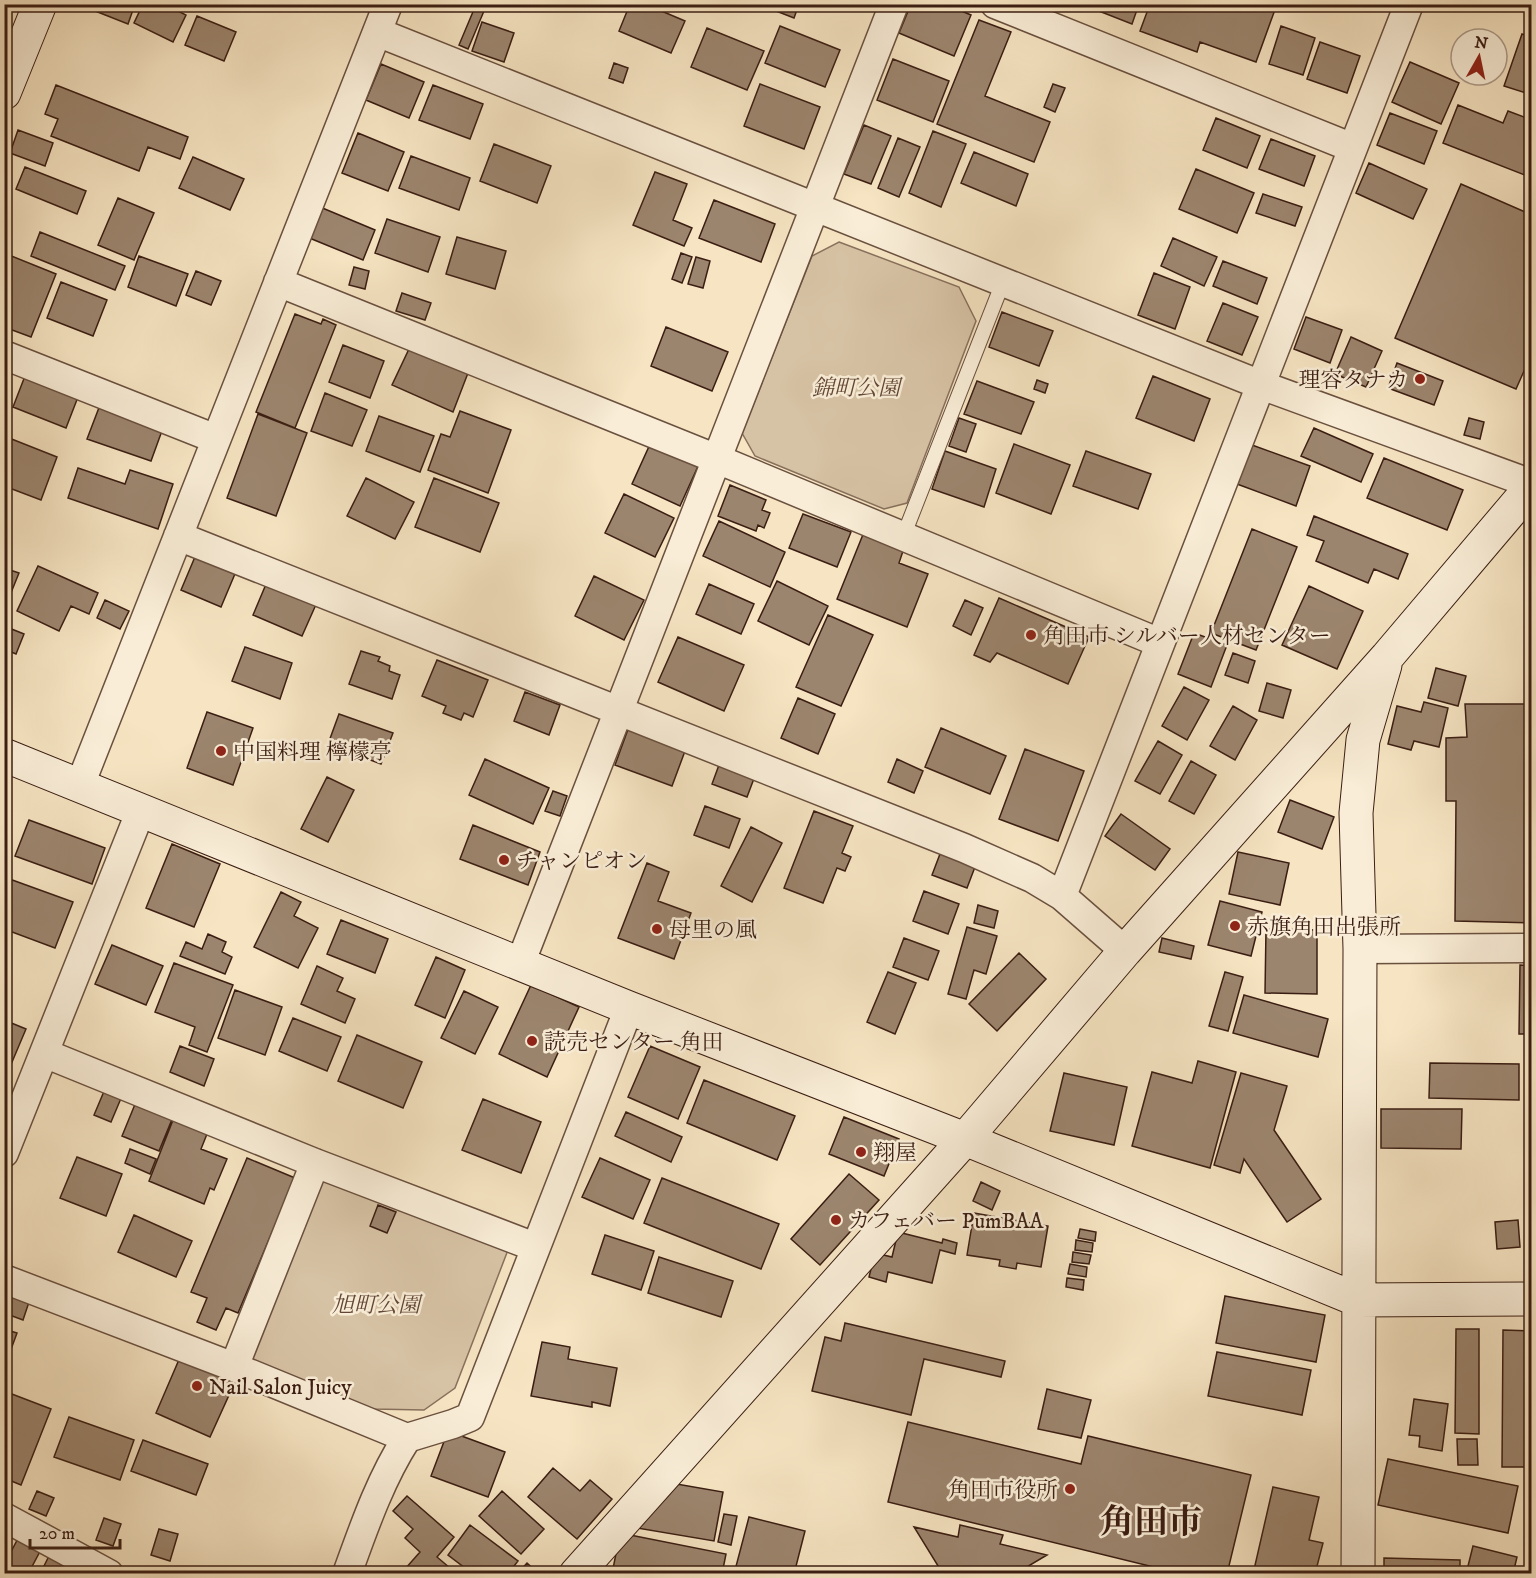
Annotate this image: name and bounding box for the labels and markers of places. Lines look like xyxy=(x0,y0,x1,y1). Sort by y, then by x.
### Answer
place label: 理容タナカ xyxy=(1298,367,1408,394)
marker: 理容タナカ xyxy=(1413,372,1427,386)
place label: 角田市 シルバー人材センター xyxy=(1043,623,1331,650)
marker: 角田市 シルバー人材センター xyxy=(1024,628,1038,642)
place label: 中国料理 檸檬亭 xyxy=(233,739,392,766)
marker: 中国料理 檸檬亭 xyxy=(214,744,228,758)
place label: チャンピオン xyxy=(516,848,647,875)
marker: チャンピオン xyxy=(497,853,511,867)
place label: 赤旗角田出張所 xyxy=(1247,914,1401,941)
place label: 母里の風 xyxy=(669,917,757,944)
marker: 赤旗角田出張所 xyxy=(1228,919,1242,933)
marker: 母里の風 xyxy=(650,922,664,936)
place label: 読売センター 角田 xyxy=(544,1029,724,1056)
marker: 読売センター 角田 xyxy=(525,1034,539,1048)
place label: 翔屋 xyxy=(873,1140,917,1167)
marker: 翔屋 xyxy=(854,1145,868,1159)
place label: カフェバー PumBAA xyxy=(848,1208,1044,1235)
marker: カフェバー PumBAA xyxy=(829,1213,843,1227)
place label: Nail Salon Juicy xyxy=(209,1374,352,1401)
marker: Nail Salon Juicy xyxy=(190,1379,204,1393)
place label: 角田市役所 xyxy=(948,1477,1058,1504)
marker: 角田市役所 xyxy=(1063,1482,1077,1496)

